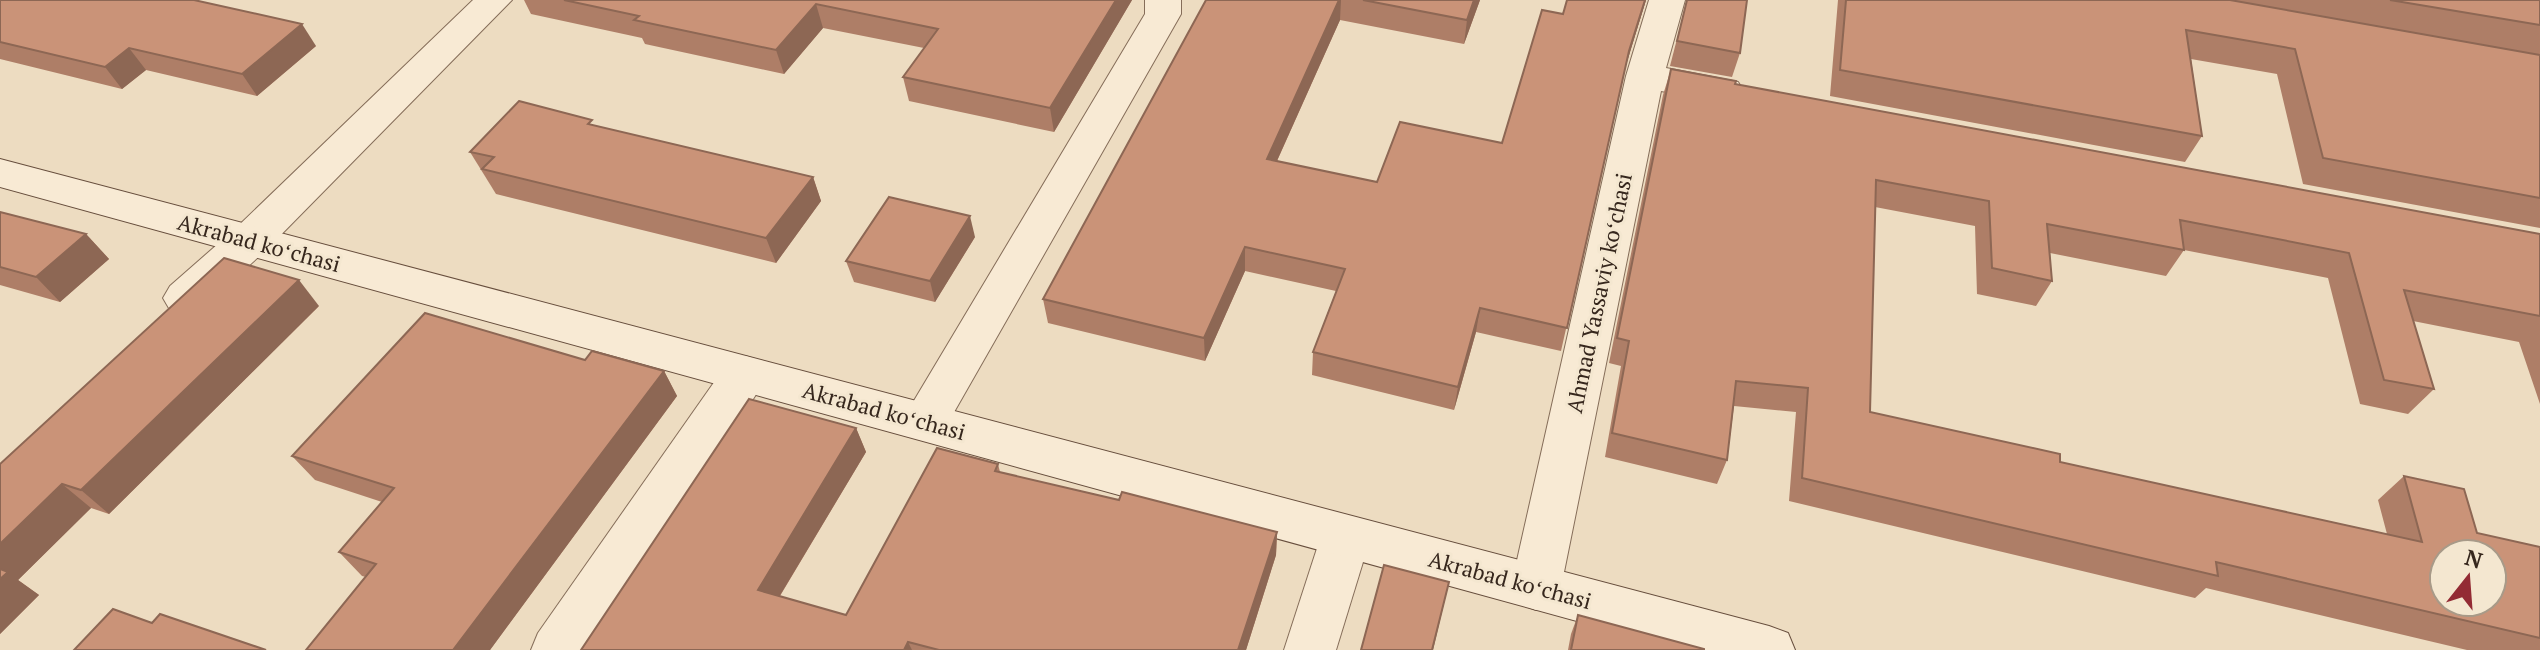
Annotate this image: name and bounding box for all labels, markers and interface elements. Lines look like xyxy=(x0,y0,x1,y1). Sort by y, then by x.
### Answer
street label: Ahmad Yassaviy koʻchasi xyxy=(1559,170,1638,415)
street label: Akrabad koʻchasi xyxy=(174,207,344,278)
street label: Akrabad koʻchasi xyxy=(799,375,969,446)
north arrow xyxy=(2428,538,2508,618)
text: N xyxy=(2462,542,2487,575)
street label: Akrabad koʻchasi xyxy=(1425,544,1595,615)

